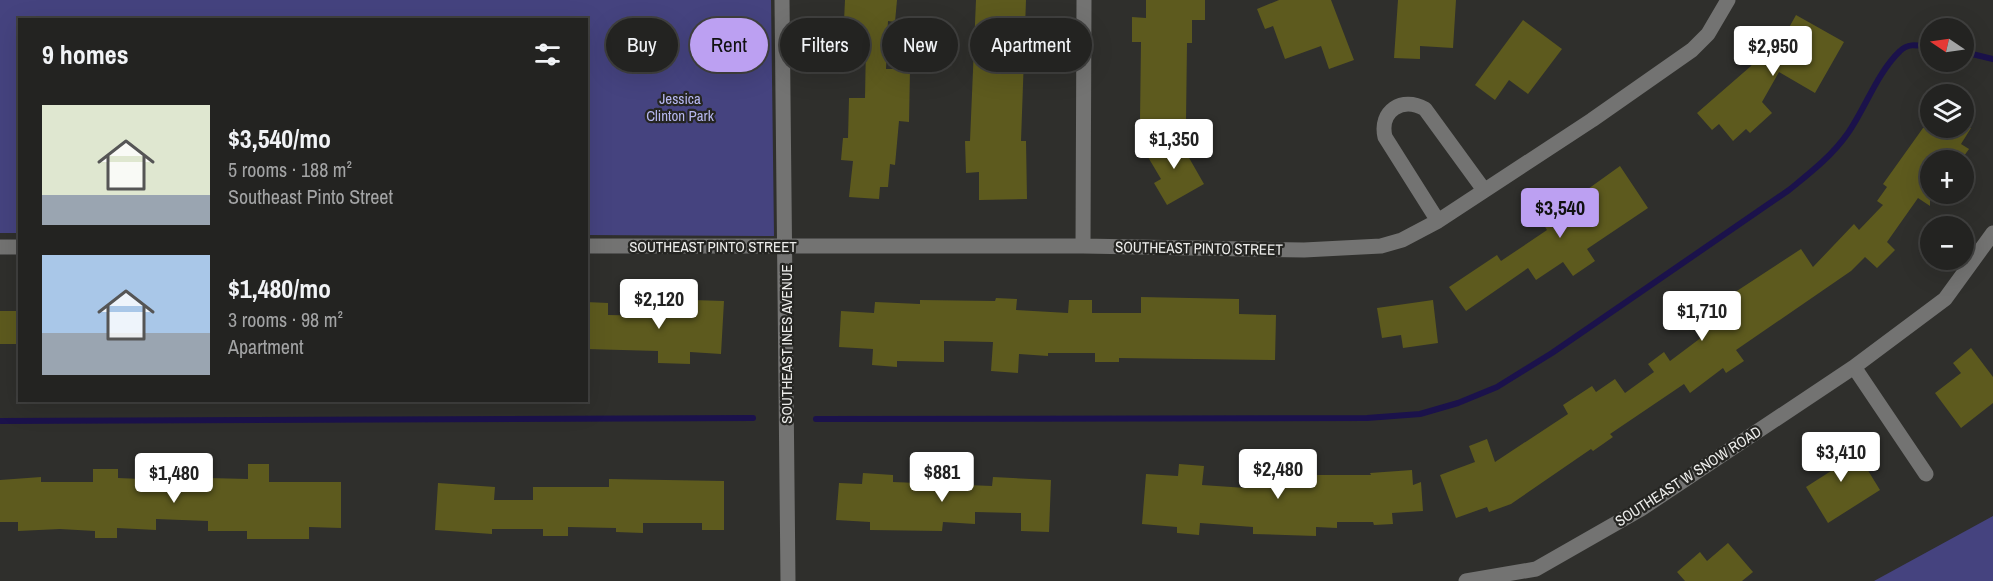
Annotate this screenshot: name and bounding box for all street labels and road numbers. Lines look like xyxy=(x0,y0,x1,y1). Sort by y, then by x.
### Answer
street label: SOUTHEAST PINTO STREET xyxy=(629,236,797,257)
street label: SOUTHEAST PINTO STREET xyxy=(1115,236,1284,260)
street label: SOUTHEAST INES AVENUE xyxy=(776,264,797,424)
street label: SOUTHEAST W SNOW ROAD xyxy=(1611,421,1765,531)

